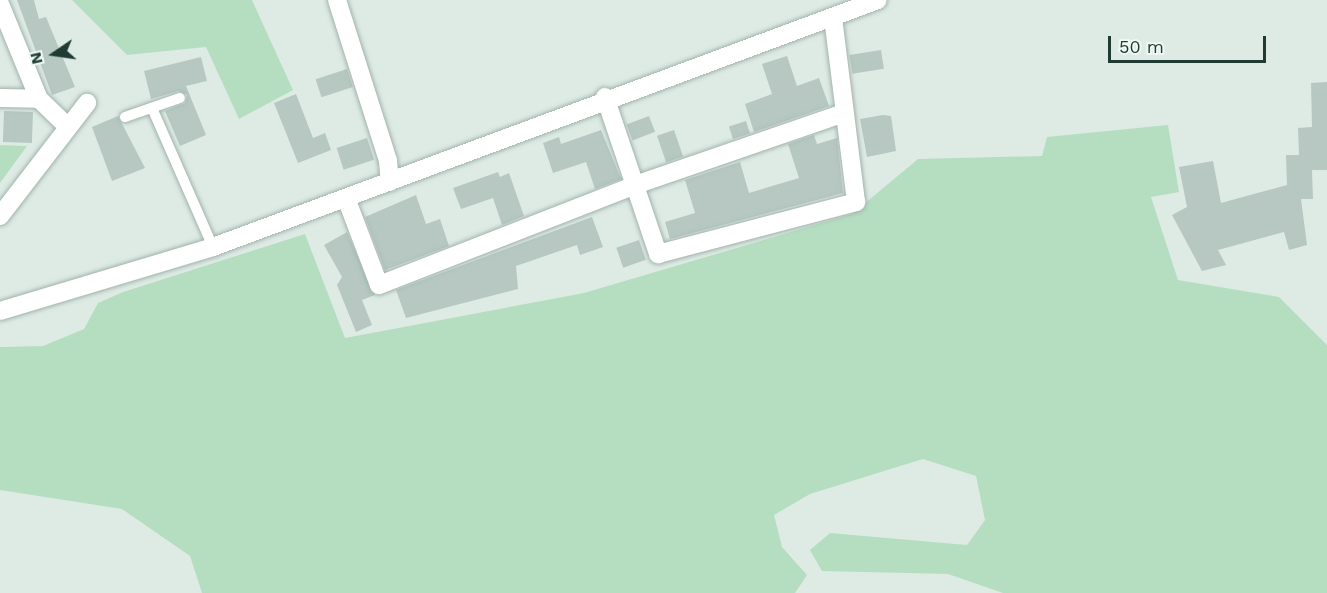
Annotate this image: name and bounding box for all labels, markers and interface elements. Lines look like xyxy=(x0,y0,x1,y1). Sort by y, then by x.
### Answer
north arrow xyxy=(24,24,84,84)
scale bar xyxy=(1111,24,1268,62)
text: 50 m xyxy=(1119,36,1164,57)
text: N xyxy=(25,50,47,66)

